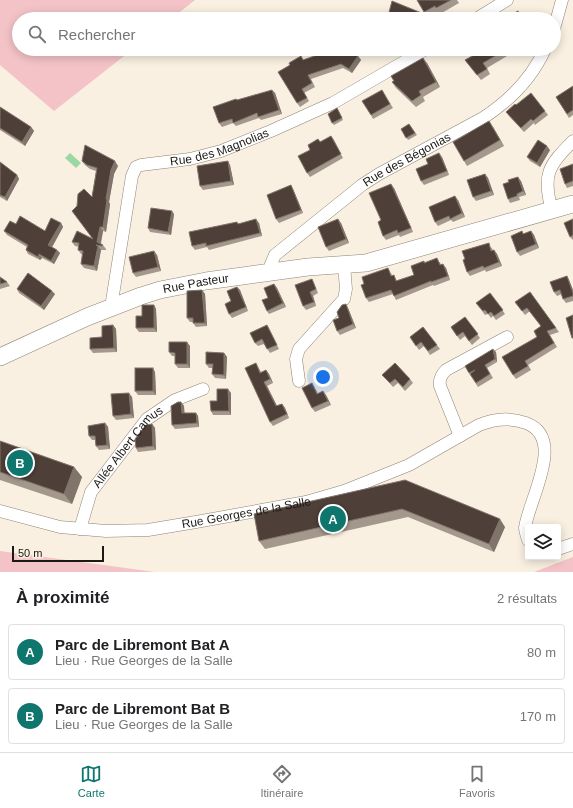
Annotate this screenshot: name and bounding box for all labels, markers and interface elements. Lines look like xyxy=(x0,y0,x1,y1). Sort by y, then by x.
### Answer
search box xyxy=(12,12,561,56)
icon: search xyxy=(26,23,48,45)
text: Rechercher xyxy=(58,26,136,43)
street label: Rue des Magnolias xyxy=(169,126,271,168)
street label: Rue des Bégonias xyxy=(360,130,453,190)
street label: Rue Pasteur xyxy=(162,271,230,296)
your location xyxy=(313,367,333,387)
street label: Allée Albert Camus xyxy=(90,403,165,490)
pin: B xyxy=(7,448,33,478)
street label: Rue Georges de la Salle xyxy=(181,494,313,531)
pin: A xyxy=(320,504,346,534)
map controls xyxy=(525,524,561,560)
button: layers xyxy=(525,524,561,560)
scale bar xyxy=(12,544,104,563)
text: 50 m xyxy=(18,547,42,559)
text: À proximité xyxy=(16,588,110,607)
text: 2 résultats xyxy=(497,591,557,606)
text: Parc de Libremont Bat A xyxy=(55,636,229,653)
text: A xyxy=(25,645,35,660)
text: 80 m xyxy=(527,645,556,660)
text: Lieu · Rue Georges de la Salle xyxy=(55,653,233,668)
text: Parc de Libremont Bat B xyxy=(55,700,230,717)
text: B xyxy=(25,709,35,724)
text: 170 m xyxy=(520,709,556,724)
text: Lieu · Rue Georges de la Salle xyxy=(55,717,233,732)
tab: Carte xyxy=(78,763,105,799)
tab: Itinéraire xyxy=(261,763,303,799)
tab: Favoris xyxy=(459,763,495,799)

